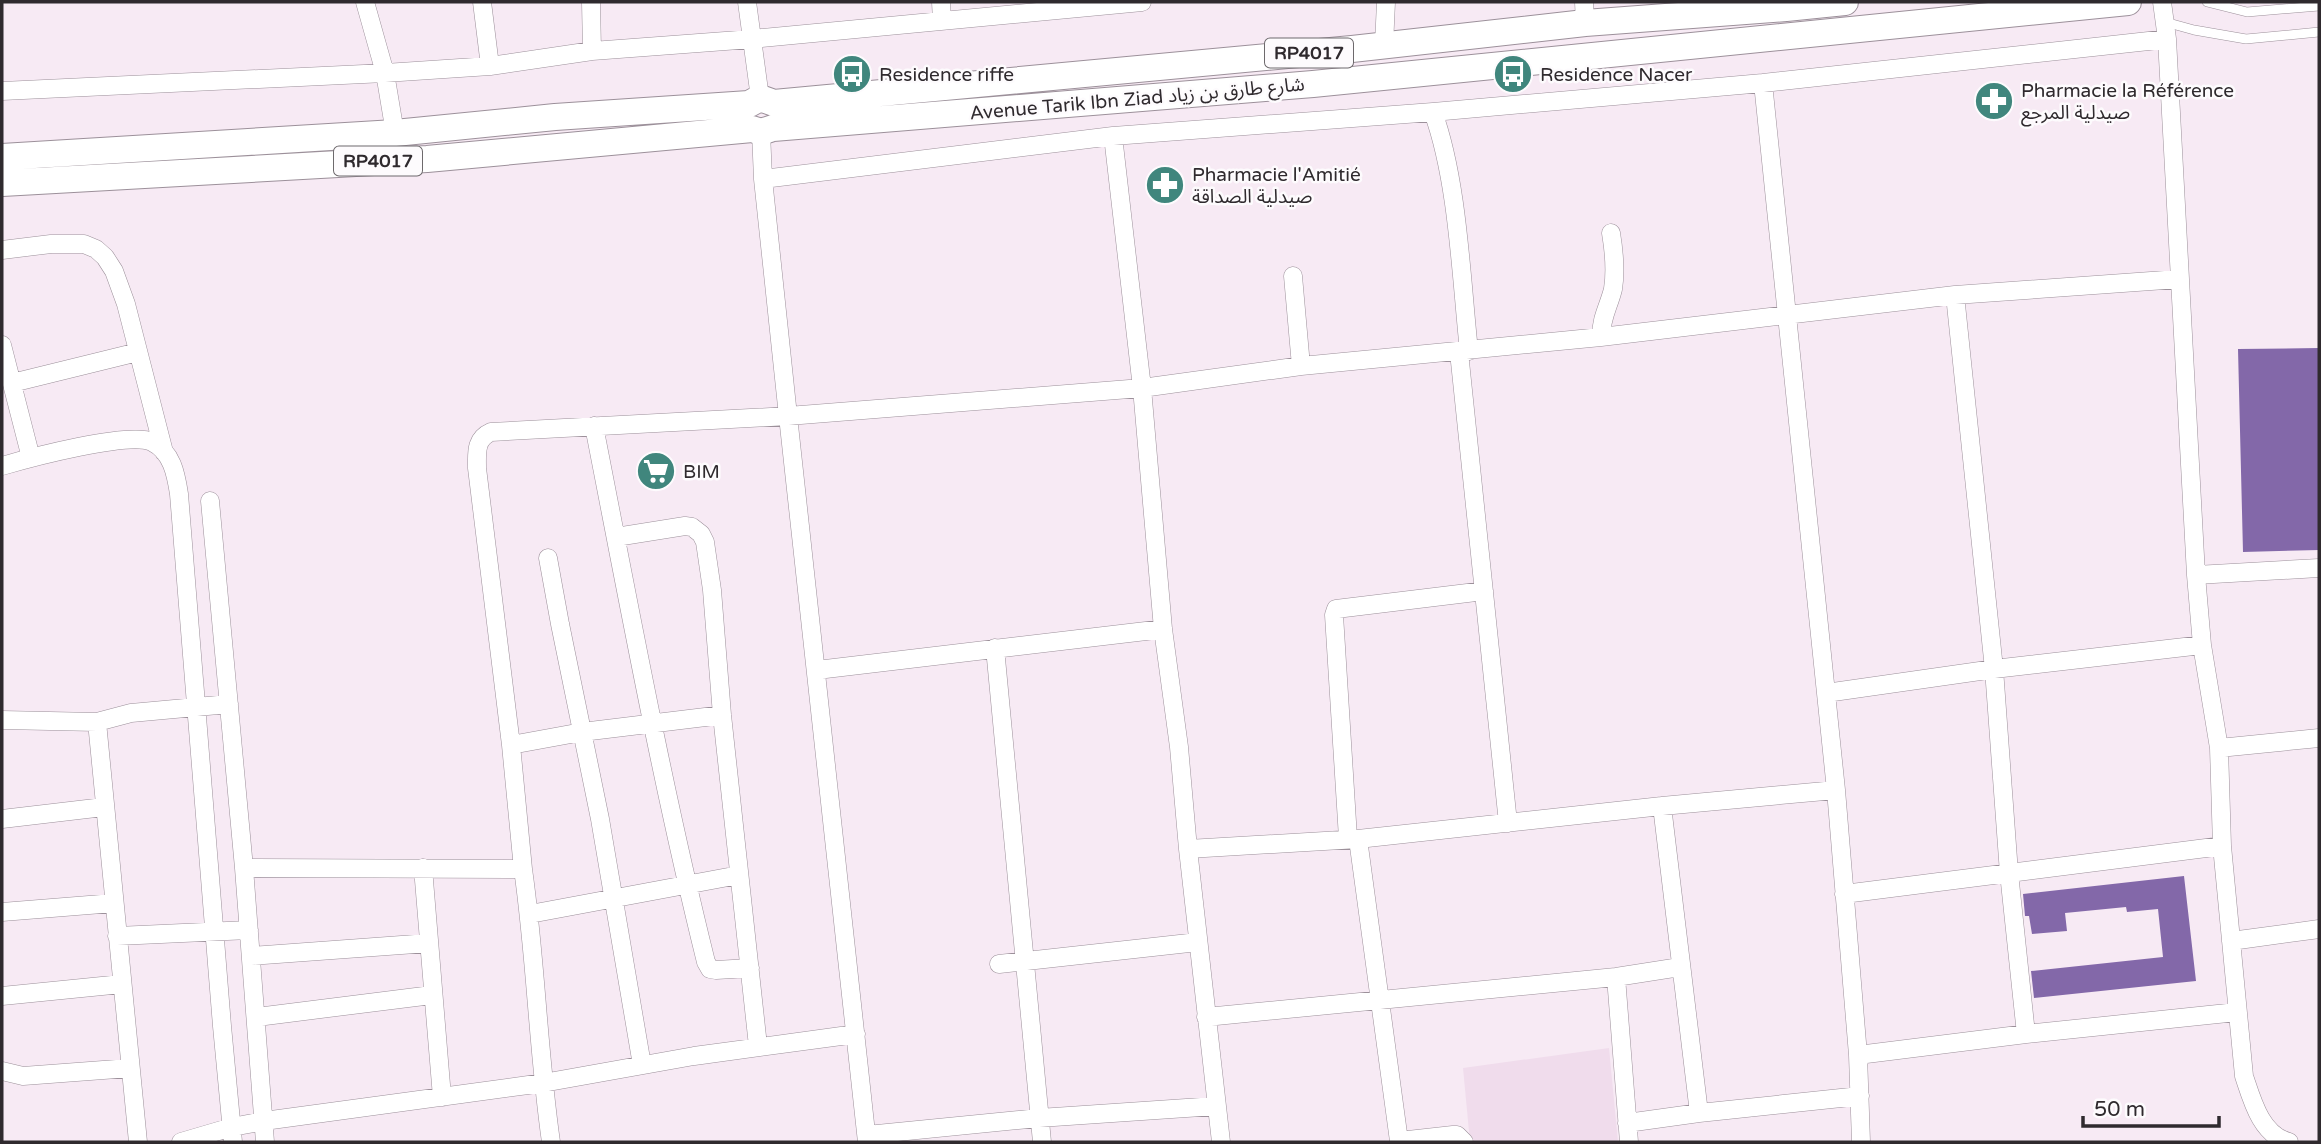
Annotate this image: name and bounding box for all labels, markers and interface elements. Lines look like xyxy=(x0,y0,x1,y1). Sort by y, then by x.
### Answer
road number: RP4017 xyxy=(1265,38,1353,68)
bus stop icon: Residence riffe xyxy=(831,53,873,95)
bus stop icon: Residence Nacer xyxy=(1492,53,1534,95)
place label: Residence riffe xyxy=(879,64,1014,86)
place label: Residence Nacer xyxy=(1540,64,1693,86)
street label: Avenue Tarik Ibn Ziad شارع طارق بن زياد xyxy=(969,73,1306,127)
pharmacy icon: Pharmacie la Référence صيدلية المرجع xyxy=(1973,80,2015,122)
place label: Pharmacie la Référence صيدلية المرجع xyxy=(2021,80,2234,127)
road number: RP4017 xyxy=(334,146,422,176)
pharmacy icon: Pharmacie l'Amitié صيدلية الصداقة xyxy=(1144,164,1186,206)
place label: Pharmacie l'Amitié صيدلية الصداقة xyxy=(1192,164,1361,208)
supermarket icon: BIM xyxy=(635,450,677,492)
place label: BIM xyxy=(683,461,720,483)
scale bar xyxy=(2083,1084,2220,1128)
text: 50 m xyxy=(2094,1097,2145,1122)

